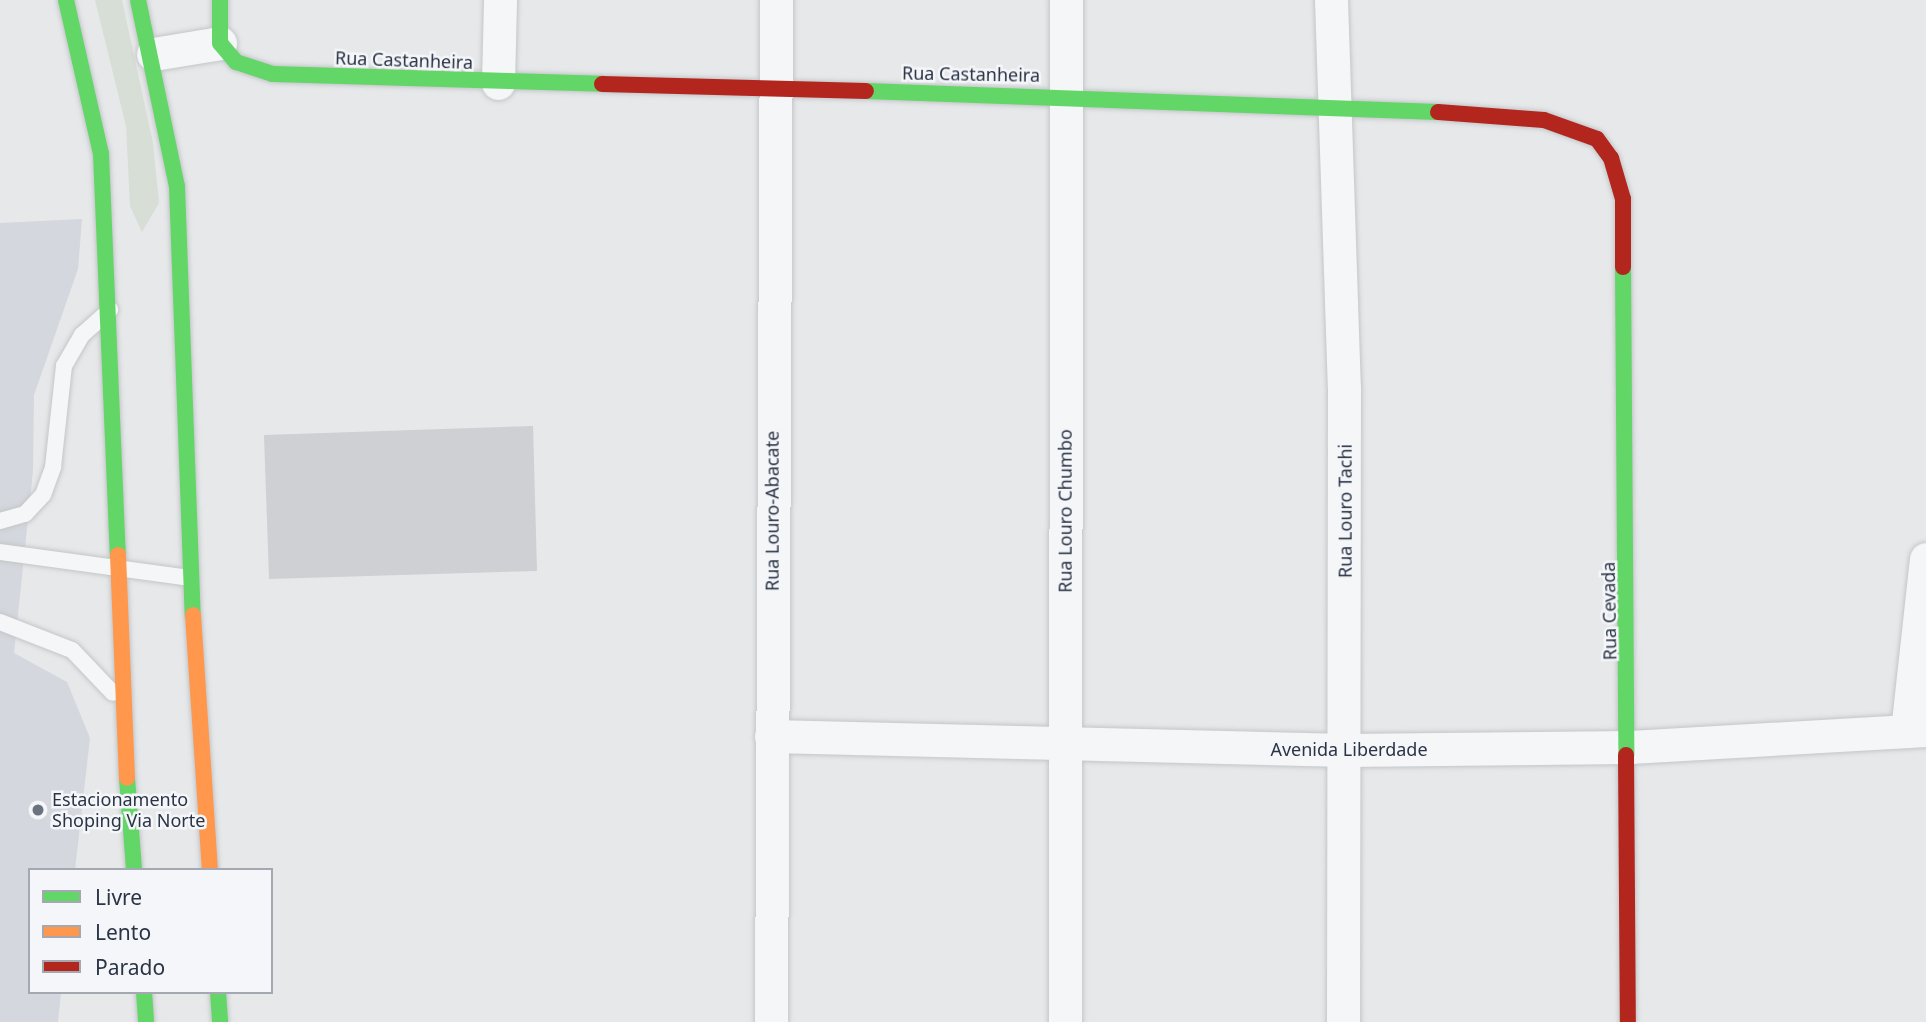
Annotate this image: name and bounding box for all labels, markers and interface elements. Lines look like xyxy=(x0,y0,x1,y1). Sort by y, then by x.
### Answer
street label: Rua Castanheira xyxy=(335,47,473,73)
street label: Rua Castanheira xyxy=(902,62,1040,86)
street label: Rua Louro Chumbo xyxy=(1054,429,1076,593)
street label: Rua Louro-Abacate xyxy=(761,431,783,591)
street label: Rua Louro Tachi xyxy=(1334,444,1356,578)
street label: Rua Cevada xyxy=(1597,561,1621,661)
street label: Avenida Liberdade xyxy=(1270,738,1428,760)
place label: Estacionamento Shoping Via Norte xyxy=(52,789,205,832)
marker: Estacionamento Shoping Via Norte xyxy=(30,802,46,818)
legend xyxy=(28,868,273,994)
text: Livre xyxy=(95,883,142,911)
text: Lento xyxy=(95,918,151,946)
text: Parado xyxy=(95,953,165,981)

